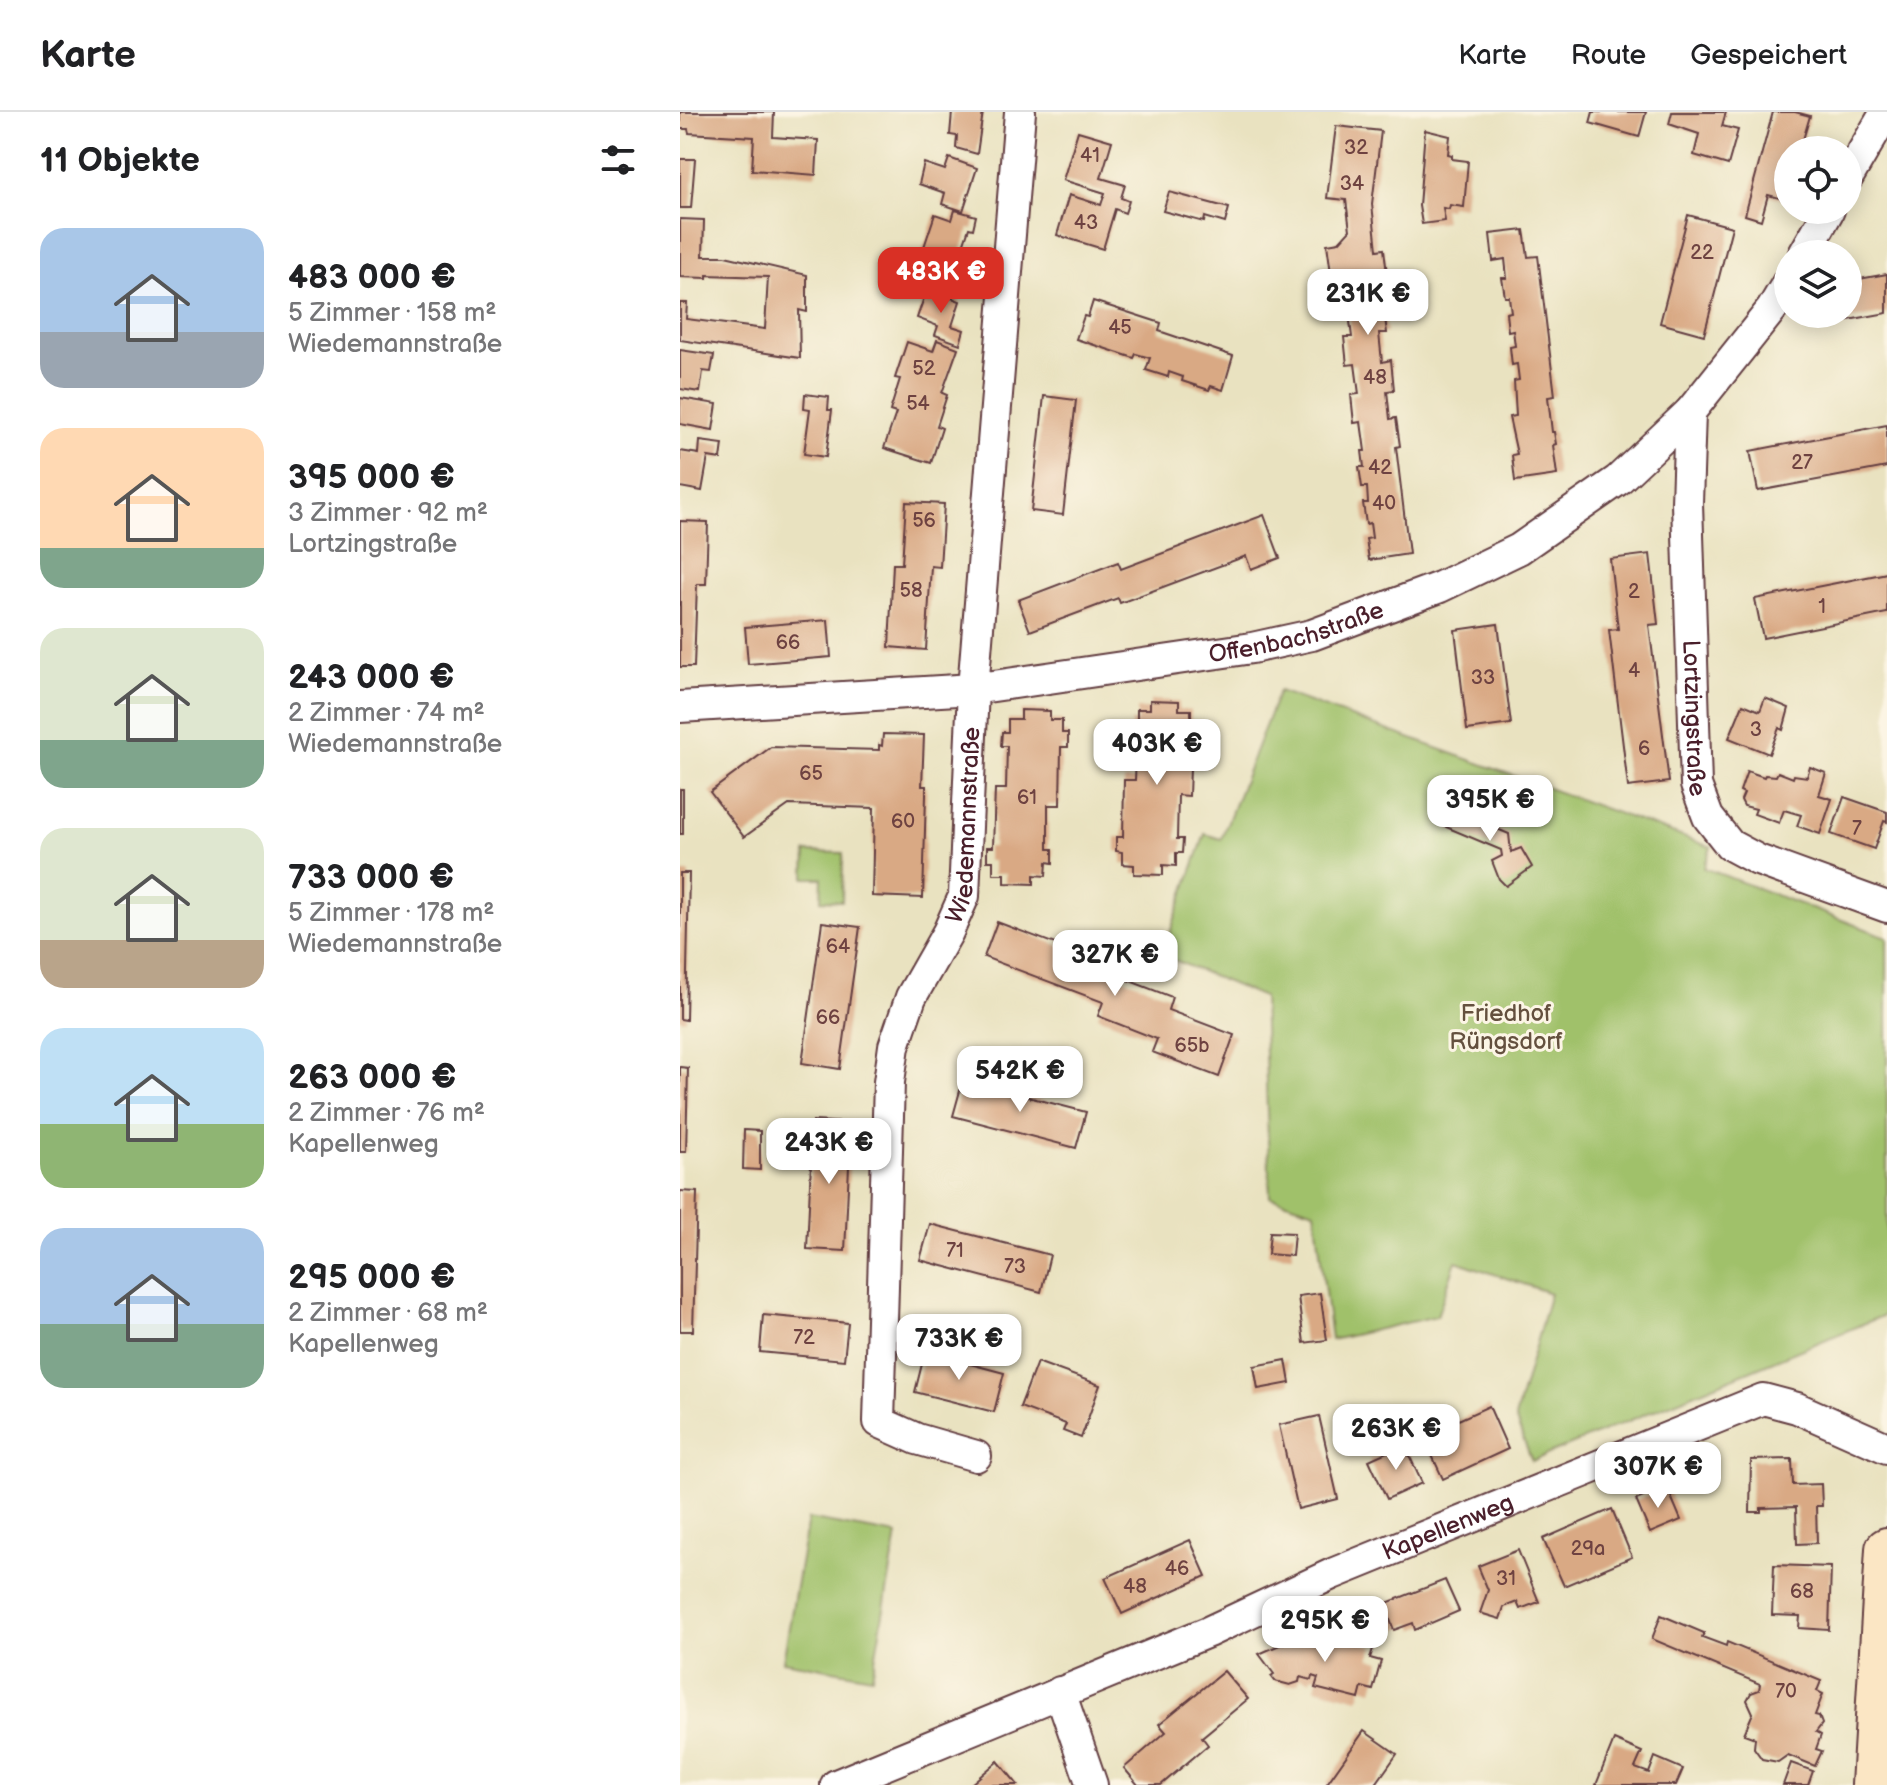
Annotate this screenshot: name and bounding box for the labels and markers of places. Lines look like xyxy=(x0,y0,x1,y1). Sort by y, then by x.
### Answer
pin: 483K € xyxy=(876,247,1006,315)
pin: 231K € xyxy=(1303,269,1433,337)
pin: 403K € xyxy=(1092,719,1222,787)
pin: 395K € xyxy=(1425,775,1555,843)
pin: 327K € xyxy=(1050,930,1180,998)
pin: 542K € xyxy=(955,1046,1085,1114)
pin: 243K € xyxy=(764,1118,894,1186)
pin: 733K € xyxy=(894,1314,1024,1382)
pin: 263K € xyxy=(1331,1404,1461,1472)
pin: 307K € xyxy=(1593,1442,1723,1510)
pin: 295K € xyxy=(1260,1596,1390,1664)

